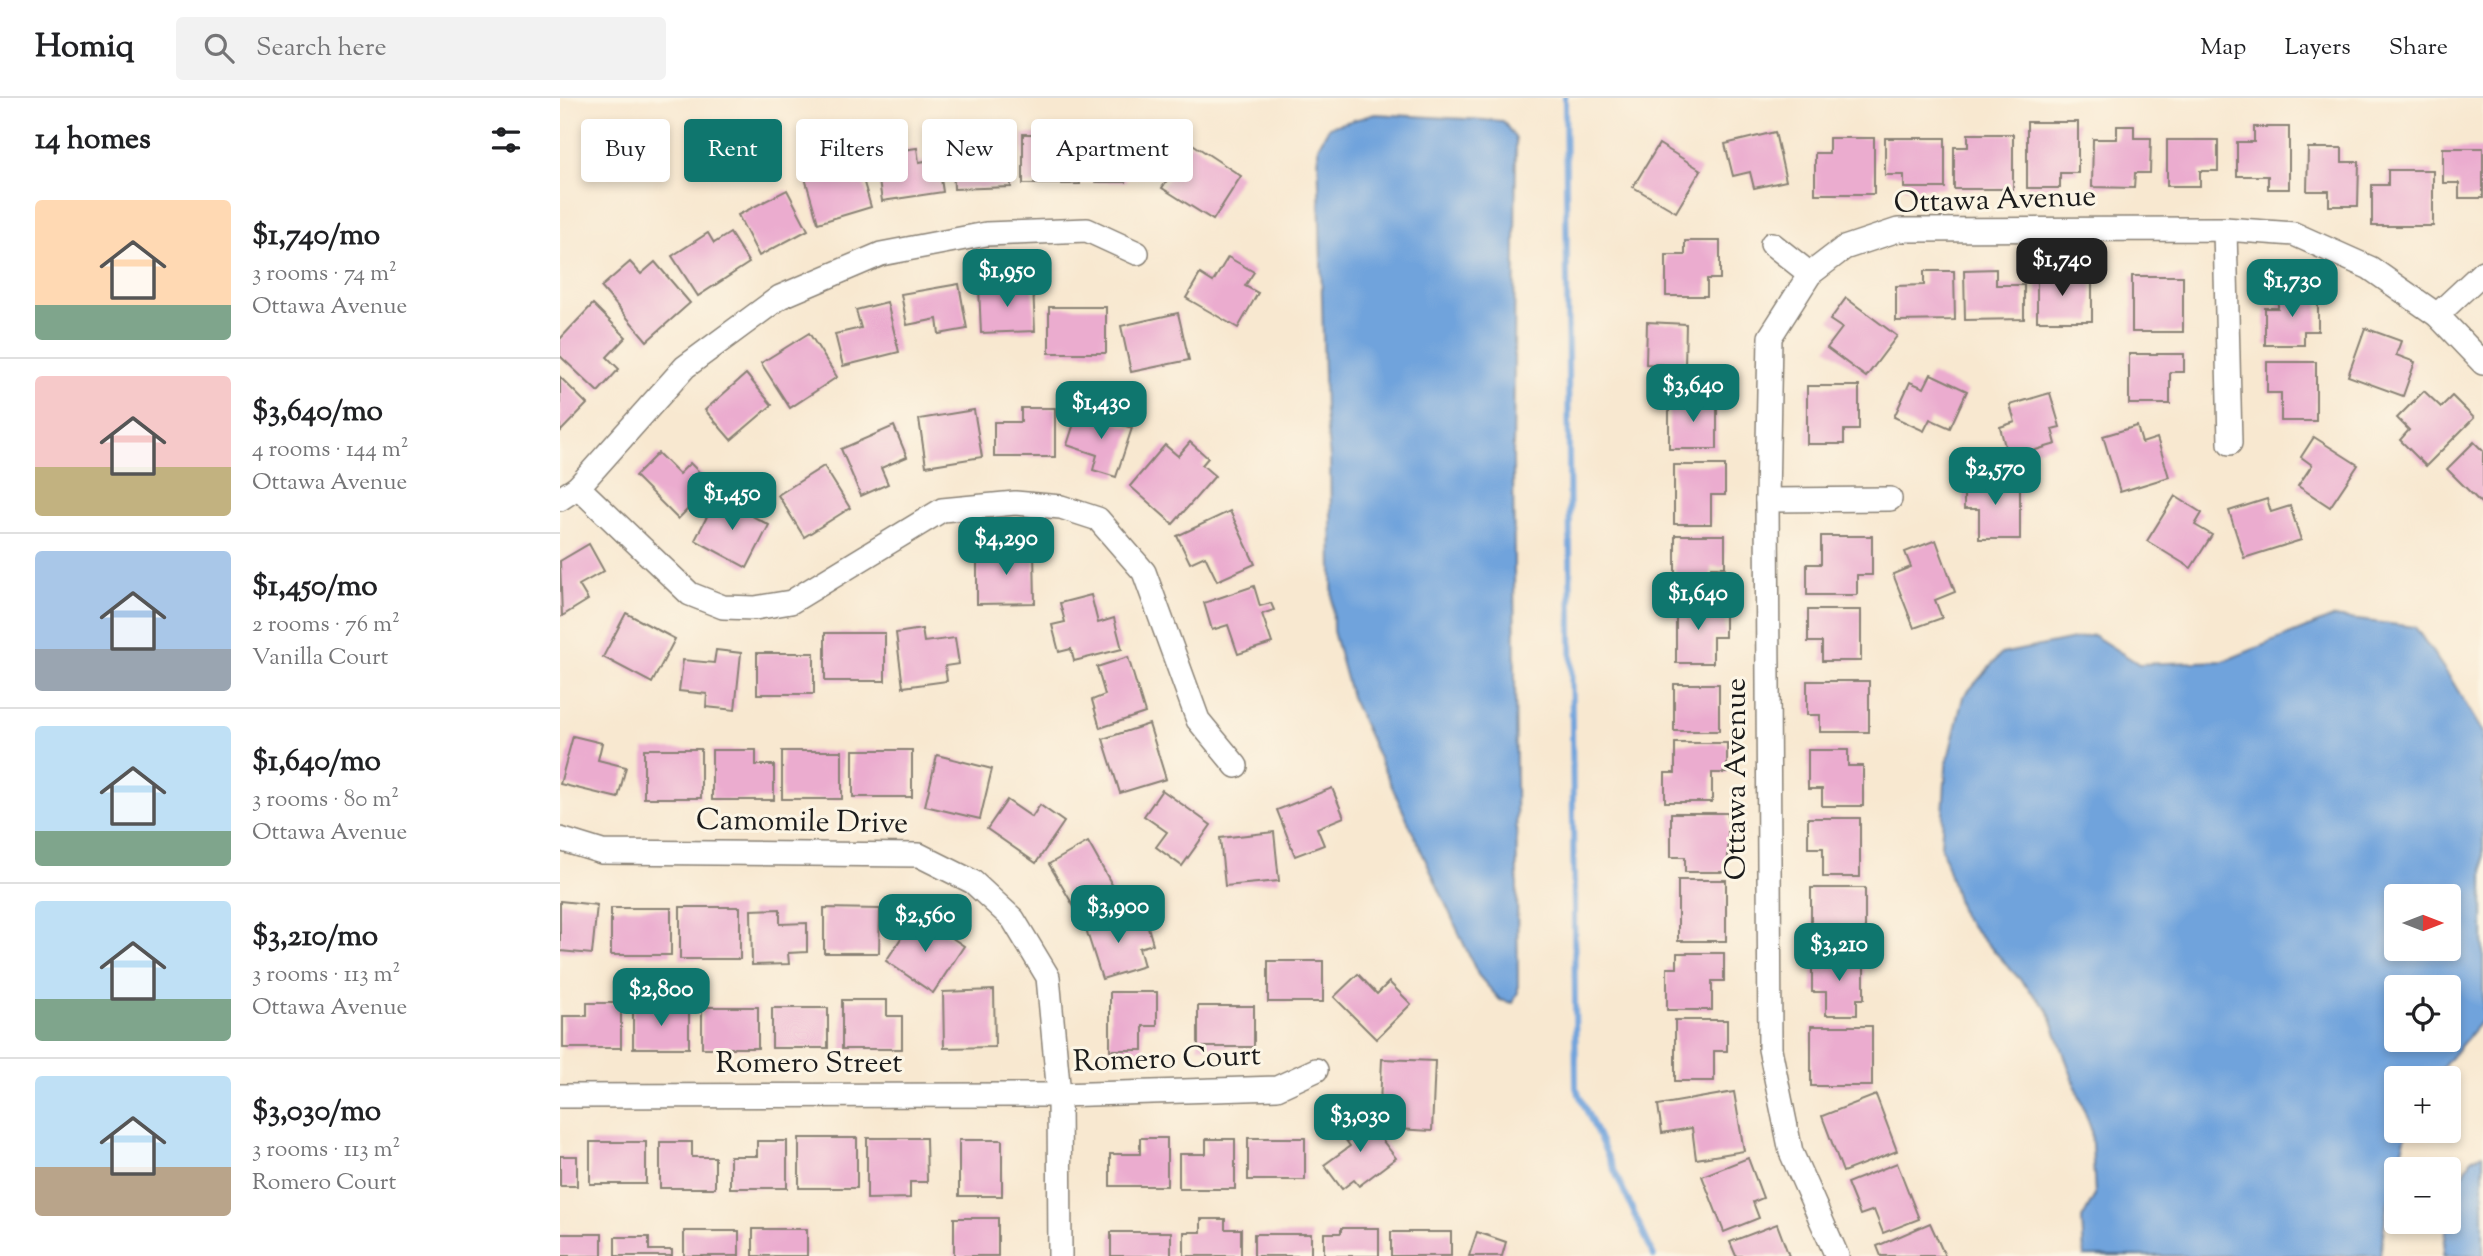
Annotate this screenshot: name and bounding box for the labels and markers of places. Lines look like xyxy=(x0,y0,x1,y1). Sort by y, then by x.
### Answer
pin: $1,740 xyxy=(2005,238,2119,298)
pin: $1,950 xyxy=(950,250,1064,309)
pin: $1,730 xyxy=(2235,260,2349,319)
pin: $3,640 xyxy=(1636,364,1750,424)
pin: $1,430 xyxy=(1044,382,1158,441)
pin: $2,570 xyxy=(1938,448,2052,507)
pin: $1,450 xyxy=(675,472,789,532)
pin: $4,290 xyxy=(949,518,1063,577)
pin: $1,640 xyxy=(1641,573,1755,632)
pin: $3,900 xyxy=(1061,886,1175,945)
pin: $2,560 xyxy=(868,894,982,954)
pin: $3,210 xyxy=(1782,924,1896,983)
pin: $2,800 xyxy=(604,968,718,1028)
pin: $3,030 xyxy=(1303,1094,1417,1154)

